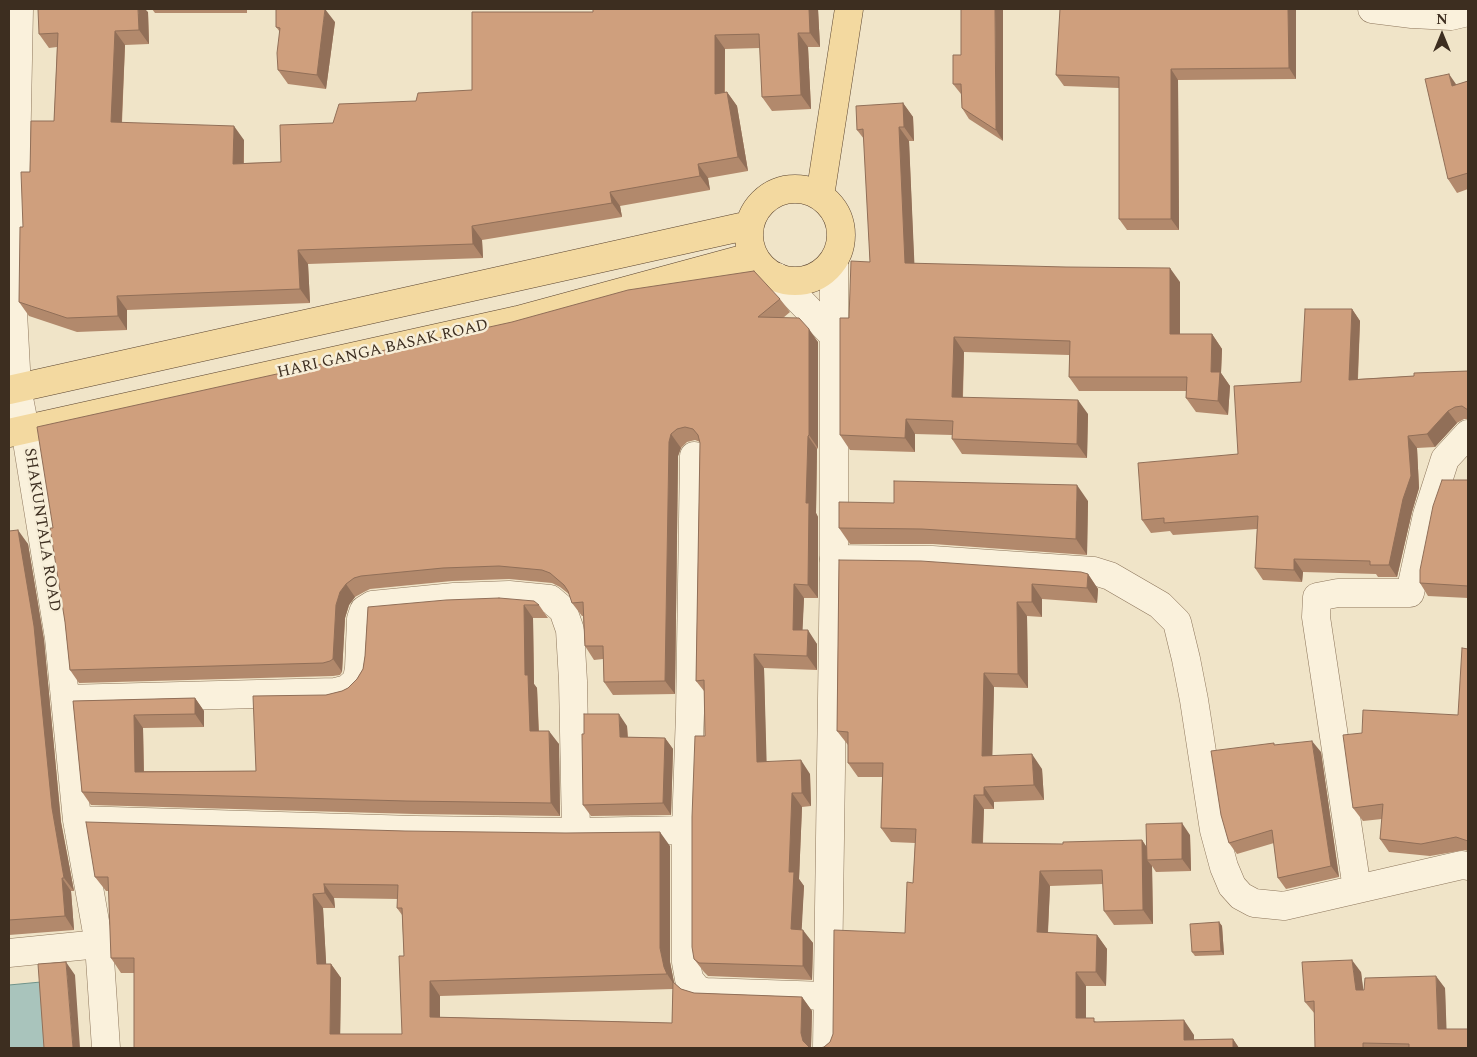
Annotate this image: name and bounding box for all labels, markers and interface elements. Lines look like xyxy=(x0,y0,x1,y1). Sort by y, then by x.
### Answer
text: N xyxy=(1436,9,1448,30)
north arrow xyxy=(1417,10,1467,60)
street label: HARI GANGA BASAK ROAD xyxy=(276,316,490,384)
street label: SHAKUNTALA ROAD xyxy=(19,447,63,613)

